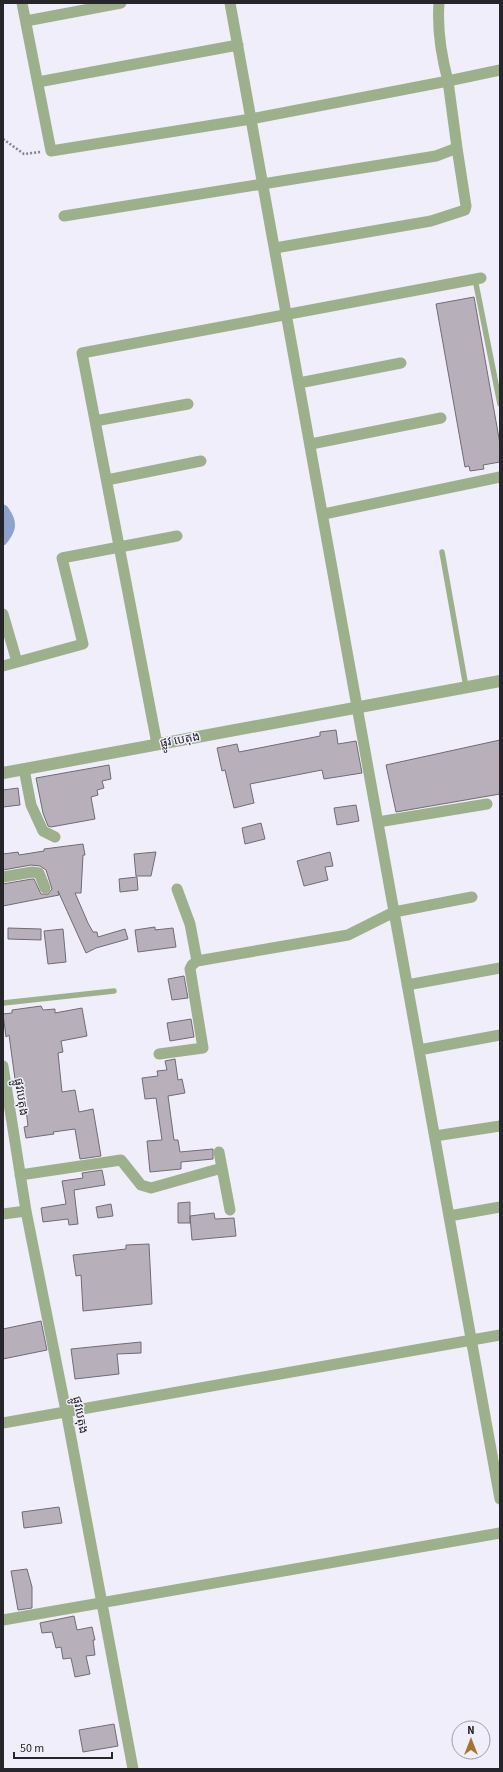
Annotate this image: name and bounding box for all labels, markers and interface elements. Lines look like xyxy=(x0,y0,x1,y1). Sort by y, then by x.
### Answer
street label: ផ្លូវ បេតុង xyxy=(159,728,202,753)
street label: ផ្លូវបេតុង xyxy=(8,1077,32,1117)
street label: ផ្លូវបេតុង xyxy=(67,1395,92,1435)
north arrow xyxy=(451,1720,491,1760)
text: N xyxy=(467,1723,475,1738)
scale bar xyxy=(14,1734,112,1760)
text: 50 m xyxy=(20,1740,44,1757)

